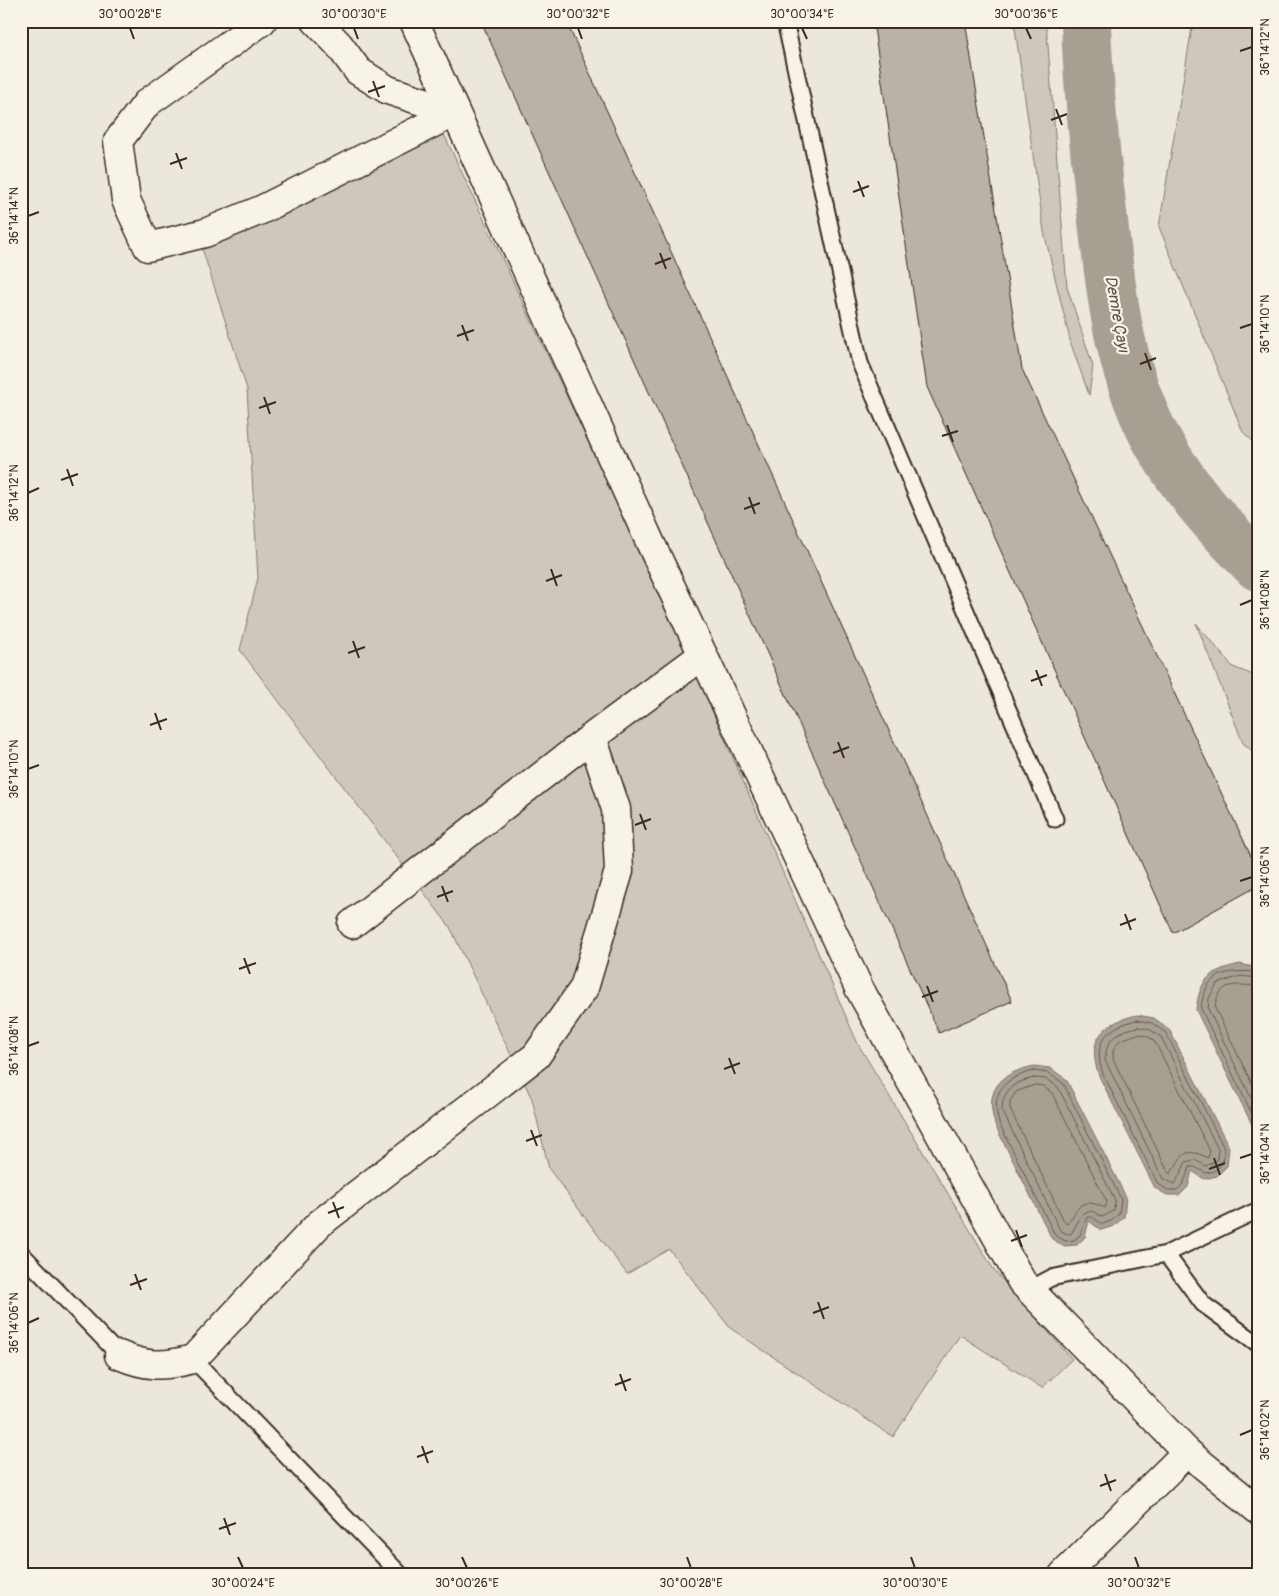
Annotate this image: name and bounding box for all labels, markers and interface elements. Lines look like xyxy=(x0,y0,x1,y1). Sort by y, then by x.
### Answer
text: 30°00'28"E xyxy=(99,7,161,22)
text: 30°00'30"E xyxy=(322,7,386,22)
text: 30°00'32"E xyxy=(546,7,610,22)
text: 30°00'34"E xyxy=(770,7,834,22)
text: 30°00'36"E xyxy=(994,7,1058,22)
text: 36°14'12"N xyxy=(1258,18,1273,76)
text: 36°14'14"N xyxy=(7,187,22,245)
water label: Demre Çayı xyxy=(1100,274,1134,355)
text: 36°14'10"N xyxy=(1258,295,1273,353)
text: 36°14'12"N xyxy=(7,464,22,522)
text: 36°14'08"N xyxy=(1258,570,1273,630)
text: 36°14'10"N xyxy=(7,740,22,798)
text: 36°14'06"N xyxy=(1258,846,1273,908)
text: 36°14'08"N xyxy=(7,1016,22,1076)
text: 36°14'04"N xyxy=(1258,1123,1273,1185)
text: 36°14'06"N xyxy=(7,1292,22,1354)
text: 36°14'02"N xyxy=(1258,1400,1273,1460)
text: 30°00'24"E xyxy=(211,1576,275,1591)
text: 30°00'26"E xyxy=(435,1576,499,1591)
text: 30°00'28"E xyxy=(660,1576,722,1591)
text: 30°00'30"E xyxy=(883,1576,947,1591)
text: 30°00'32"E xyxy=(1107,1576,1171,1591)

